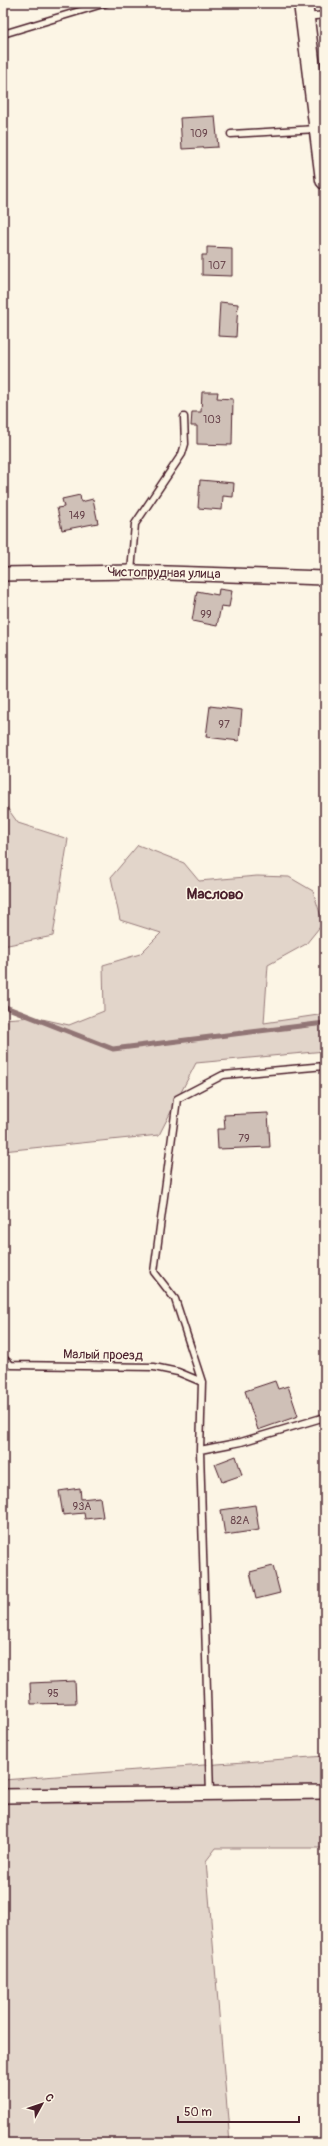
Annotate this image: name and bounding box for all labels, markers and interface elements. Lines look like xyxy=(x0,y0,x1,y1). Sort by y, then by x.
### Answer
house number: 109 xyxy=(190,127,208,140)
house number: 107 xyxy=(208,259,226,272)
house number: 103 xyxy=(203,413,221,426)
house number: 149 xyxy=(69,509,86,522)
street label: Чистопрудная улица xyxy=(107,564,221,582)
house number: 99 xyxy=(200,608,212,621)
house number: 97 xyxy=(218,718,230,731)
district label: Маслово xyxy=(187,885,243,904)
house number: 79 xyxy=(238,1132,250,1145)
street label: Малый проезд xyxy=(63,1346,143,1364)
house number: 93А xyxy=(73,1500,91,1513)
house number: 82А xyxy=(231,1514,249,1527)
house number: 95 xyxy=(47,1687,59,1700)
north arrow xyxy=(22,2084,62,2124)
text: С xyxy=(42,2091,57,2105)
scale bar xyxy=(178,2098,299,2124)
text: 50 m xyxy=(184,2105,212,2120)

